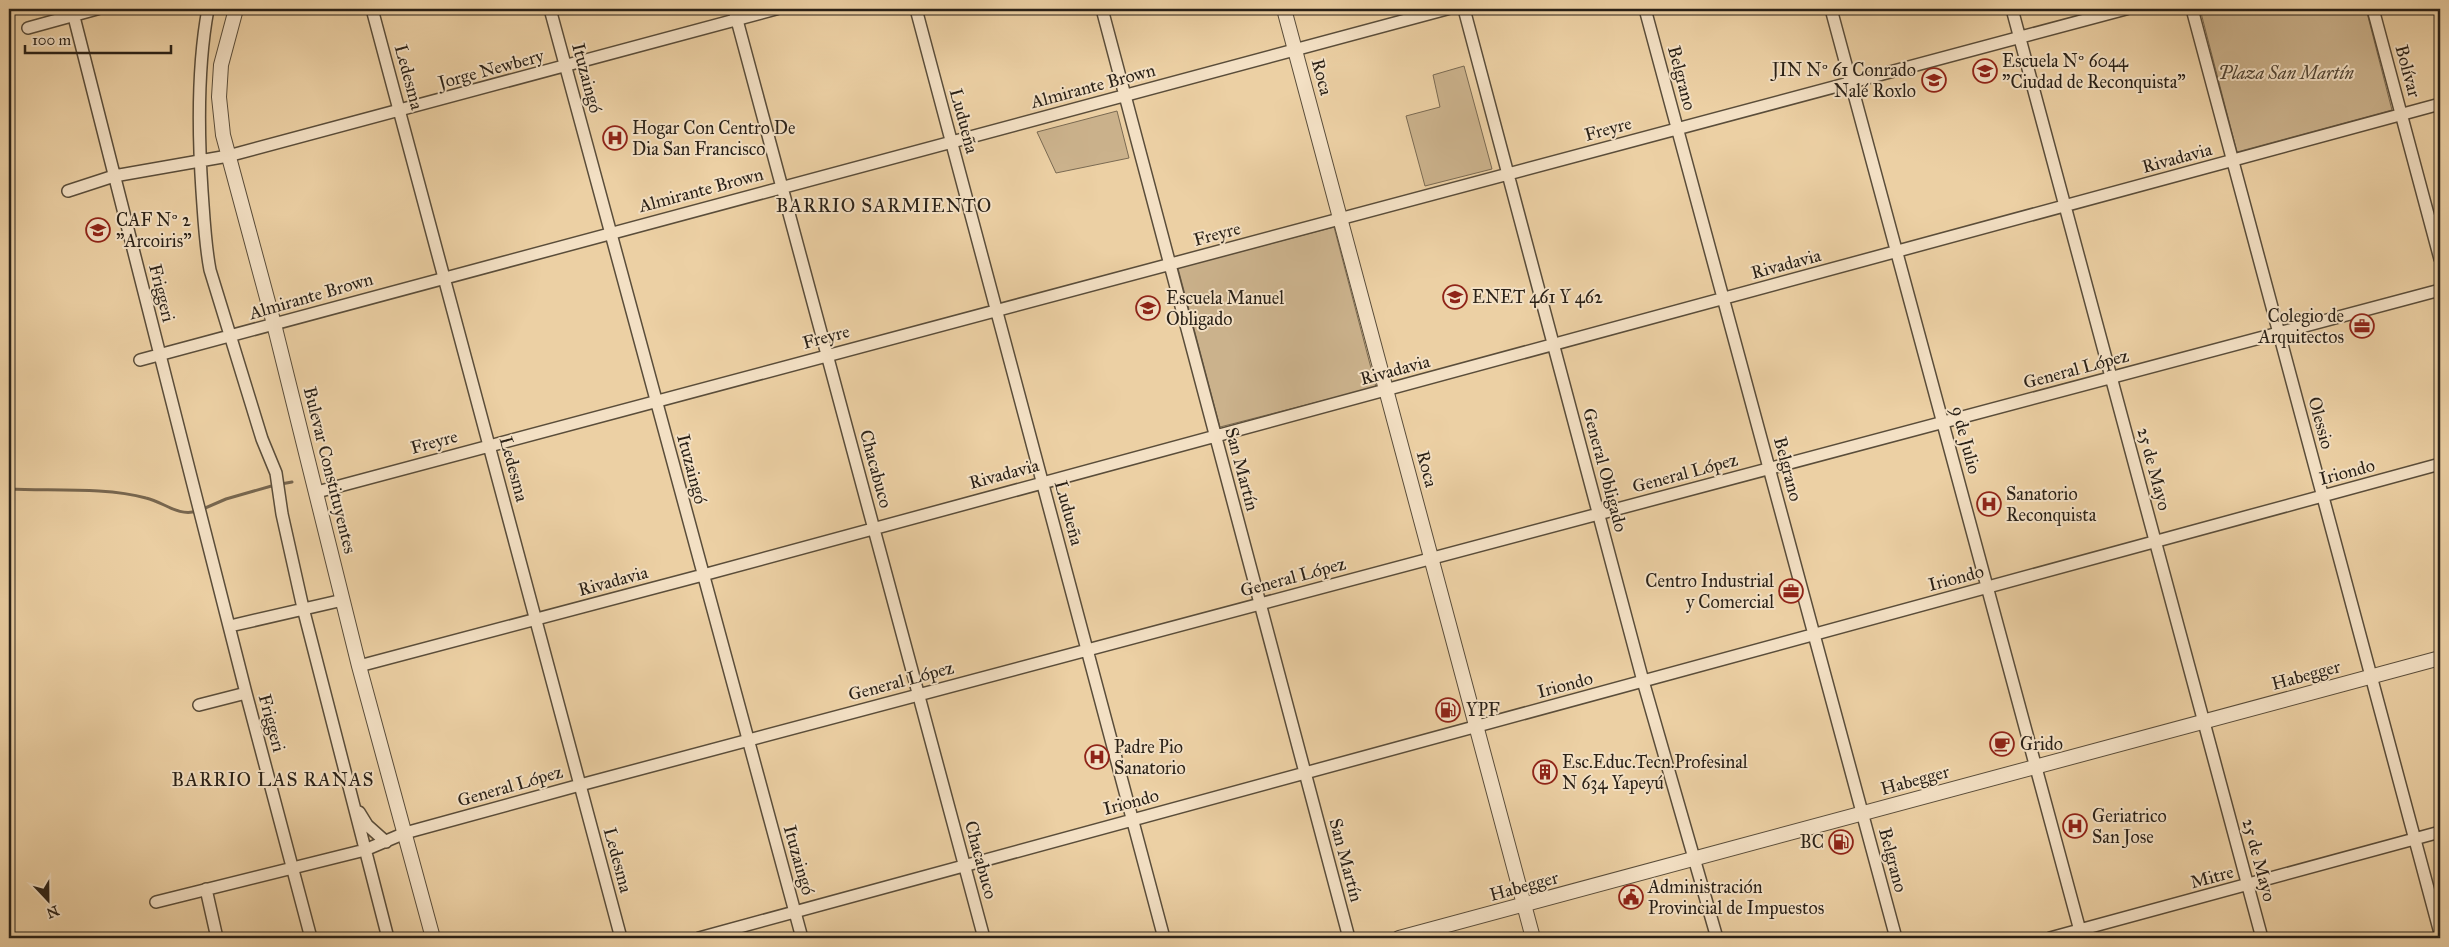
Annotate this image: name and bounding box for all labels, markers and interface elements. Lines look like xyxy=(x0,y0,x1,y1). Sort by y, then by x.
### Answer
scale bar xyxy=(25,22,171,54)
text: 100 m xyxy=(32,31,72,49)
street label: Ituzaingó xyxy=(566,41,607,116)
street label: Ledesma xyxy=(390,42,428,112)
street label: Bolívar xyxy=(2390,42,2426,100)
street label: Belgrano xyxy=(1662,43,1701,113)
street label: Jorge Newbery xyxy=(434,44,547,95)
place label: Escuela Nº 6044 "Ciudad de Reconquista" xyxy=(2002,50,2186,94)
street label: Roca xyxy=(1307,56,1338,98)
school or university icon: Escuela Nº 6044 "Ciudad de Reconquista" xyxy=(1972,58,1998,84)
street label: Almirante Brown xyxy=(1027,59,1158,113)
place label: JIN Nº 61 Conrado Nalé Roxlo xyxy=(1770,59,1916,102)
park label: Plaza San Martín xyxy=(2218,62,2354,84)
school or university icon: JIN Nº 61 Conrado Nalé Roxlo xyxy=(1921,67,1947,93)
street label: Ludueña xyxy=(945,86,983,156)
street label: Freyre xyxy=(1582,112,1634,146)
place label: Hogar Con Centro De Dia San Francisco xyxy=(632,117,796,160)
hospital icon: Hogar Con Centro De Dia San Francisco xyxy=(602,125,628,151)
street label: Rivadavia xyxy=(2140,138,2215,178)
street label: Almirante Brown xyxy=(635,163,766,217)
district label: BARRIO SARMIENTO xyxy=(776,194,992,217)
place label: CAF Nº 2 "Arcoiris" xyxy=(116,209,192,252)
school or university icon: CAF Nº 2 "Arcoiris" xyxy=(85,217,111,243)
street label: Freyre xyxy=(1191,217,1243,251)
street label: Rivadavia xyxy=(1749,244,1824,284)
street label: Friggeri xyxy=(143,262,180,325)
street label: Almirante Brown xyxy=(246,268,376,324)
school or university icon: ENET 461 Y 462 xyxy=(1442,284,1468,310)
place label: ENET 461 Y 462 xyxy=(1472,286,1603,308)
place label: Escuela Manuel Obligado xyxy=(1166,287,1284,331)
school or university icon: Escuela Manuel Obligado xyxy=(1135,295,1161,321)
place label: Colegio de Arquitectos xyxy=(2258,305,2344,349)
office icon: Colegio de Arquitectos xyxy=(2349,313,2375,339)
street label: Freyre xyxy=(800,320,852,354)
street label: General López xyxy=(2021,344,2131,394)
street label: Rivadavia xyxy=(1358,350,1433,390)
street label: Bulevar Constituyentes xyxy=(299,384,361,556)
street label: Olessio xyxy=(2303,394,2339,452)
street label: 9 de Julio xyxy=(1945,404,1986,477)
street label: General Obligado xyxy=(1577,406,1632,535)
street label: Freyre xyxy=(408,425,460,459)
street label: San Martín xyxy=(1220,425,1264,513)
street label: 25 de Mayo xyxy=(2132,425,2176,513)
street label: Chacabuco xyxy=(855,427,897,511)
street label: Ituzaingó xyxy=(671,432,712,507)
street label: Ledesma xyxy=(495,434,533,504)
street label: Belgrano xyxy=(1768,434,1807,504)
street label: Roca xyxy=(1412,448,1443,490)
street label: General López xyxy=(1630,448,1740,498)
street label: Rivadavia xyxy=(967,454,1042,494)
street label: Iriondo xyxy=(2317,454,2377,490)
street label: Ludueña xyxy=(1050,478,1088,548)
place label: Sanatorio Reconquista xyxy=(2006,483,2097,527)
hospital icon: Sanatorio Reconquista xyxy=(1976,491,2002,517)
street label: General López xyxy=(1238,552,1348,602)
street label: Iriondo xyxy=(1926,560,1986,596)
street label: Rivadavia xyxy=(576,561,651,601)
place label: Centro Industrial y Comercial xyxy=(1645,570,1774,613)
office icon: Centro Industrial y Comercial xyxy=(1778,578,1804,604)
street label: Habegger xyxy=(2269,655,2343,696)
street label: General López xyxy=(846,656,956,706)
street label: Iriondo xyxy=(1535,667,1595,703)
street label: Friggeri xyxy=(253,692,290,755)
fuel station icon: YPF xyxy=(1435,697,1461,723)
place label: YPF xyxy=(1466,699,1500,721)
cafe icon: Grido xyxy=(1989,731,2015,757)
place label: Grido xyxy=(2020,733,2063,755)
place label: Padre Pio Sanatorio xyxy=(1114,736,1186,779)
hospital icon: Padre Pio Sanatorio xyxy=(1084,744,1110,770)
place label: Esc.Educ.Tecn.Profesinal N 634 Yapeyú xyxy=(1562,751,1748,794)
building icon: Esc.Educ.Tecn.Profesinal N 634 Yapeyú xyxy=(1532,759,1558,785)
street label: General López xyxy=(455,760,565,812)
street label: Habegger xyxy=(1878,760,1952,801)
district label: BARRIO LAS RANAS xyxy=(172,768,374,791)
street label: Iriondo xyxy=(1101,784,1161,820)
place label: Geriatrico San Jose xyxy=(2092,805,2167,849)
hospital icon: Geriatrico San Jose xyxy=(2062,813,2088,839)
street label: San Martín xyxy=(1324,816,1368,904)
street label: 25 de Mayo xyxy=(2237,816,2281,904)
street label: Chacabuco xyxy=(960,818,1002,902)
street label: Ituzaingó xyxy=(778,823,819,898)
street label: Ledesma xyxy=(599,825,637,895)
street label: Belgrano xyxy=(1873,825,1912,895)
fuel station icon: BC xyxy=(1828,829,1854,855)
place label: BC xyxy=(1800,831,1824,853)
street label: Mitre xyxy=(2188,861,2236,893)
street label: Habegger xyxy=(1487,866,1561,907)
north arrow xyxy=(22,874,72,924)
place label: Administración Provincial de Impuestos xyxy=(1647,876,1824,919)
public building icon: Administración Provincial de Impuestos xyxy=(1618,884,1644,910)
text: N xyxy=(44,901,61,922)

